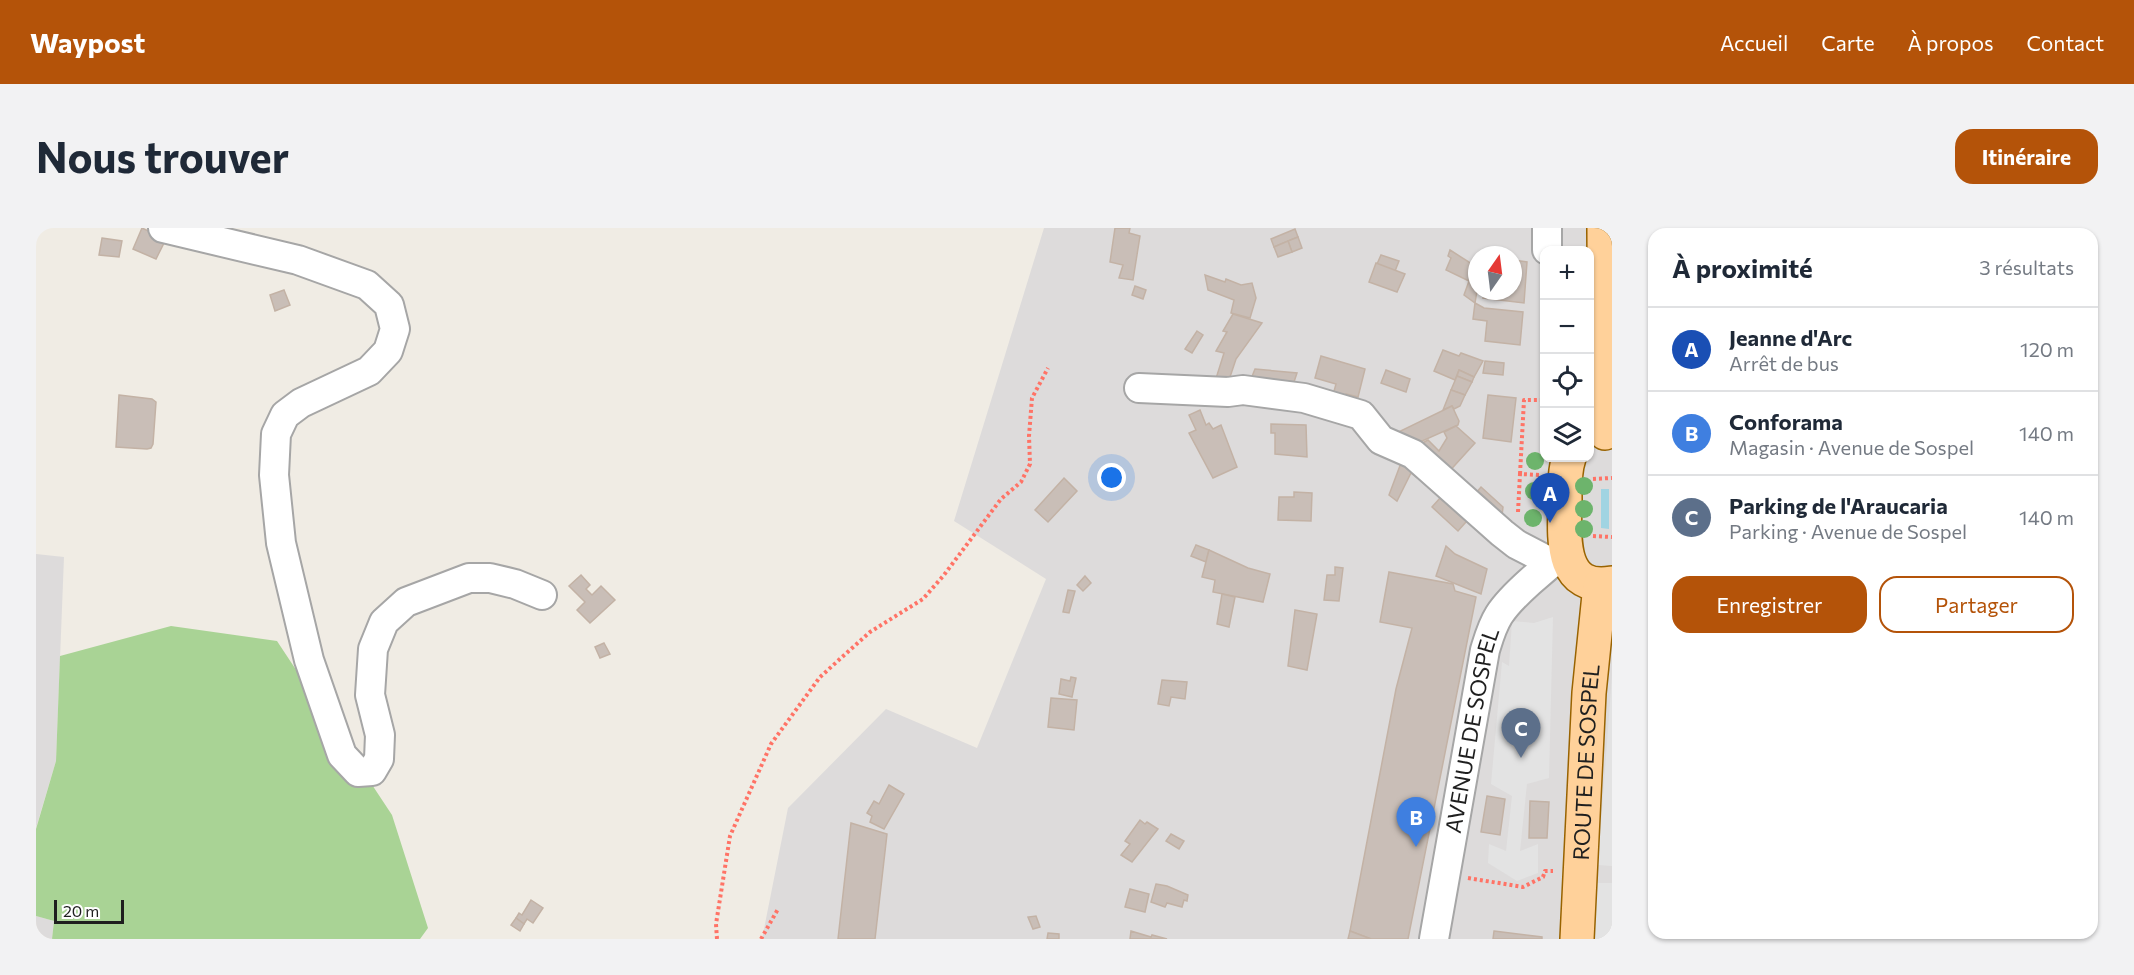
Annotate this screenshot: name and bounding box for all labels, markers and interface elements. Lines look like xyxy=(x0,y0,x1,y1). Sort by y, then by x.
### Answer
text: Waypost xyxy=(30,25,145,59)
text: Accueil xyxy=(1720,30,1788,55)
text: Carte xyxy=(1821,30,1875,55)
text: À propos xyxy=(1908,30,1993,55)
text: Contact xyxy=(2026,30,2104,55)
button: Itinéraire xyxy=(1955,129,2098,184)
text: Nous trouver xyxy=(36,130,289,182)
north arrow xyxy=(1468,246,1522,300)
map controls xyxy=(1540,246,1594,462)
button: + xyxy=(1540,246,1594,300)
text: À proximité xyxy=(1672,252,1813,283)
text: 3 résultats xyxy=(1979,255,2074,279)
button: − xyxy=(1540,300,1594,354)
text: Jeanne d'Arc xyxy=(1729,324,1852,351)
text: A xyxy=(1684,337,1699,361)
text: 120 m xyxy=(2020,337,2074,361)
text: Arrêt de bus xyxy=(1729,351,1839,375)
button: locate xyxy=(1540,354,1594,408)
button: layers xyxy=(1540,408,1594,462)
text: Conforama xyxy=(1729,408,1843,435)
text: B xyxy=(1685,421,1698,445)
text: 140 m xyxy=(2019,421,2074,445)
text: Magasin · Avenue de Sospel xyxy=(1729,435,1974,459)
your location xyxy=(1097,463,1126,492)
pin: A xyxy=(1530,474,1570,523)
text: Parking de l'Araucaria xyxy=(1729,492,1948,519)
text: C xyxy=(1685,505,1698,529)
text: 140 m xyxy=(2019,505,2074,529)
text: Parking · Avenue de Sospel xyxy=(1729,519,1967,543)
button: Enregistrer xyxy=(1672,576,1867,633)
button: Partager xyxy=(1879,576,2074,633)
street label: AVENUE DE SOSPEL xyxy=(1439,624,1504,835)
street label: ROUTE DE SOSPEL xyxy=(1567,663,1605,861)
pin: C xyxy=(1502,708,1540,758)
pin: B xyxy=(1396,798,1436,847)
scale bar xyxy=(54,897,124,924)
text: 20 m xyxy=(63,901,99,920)

